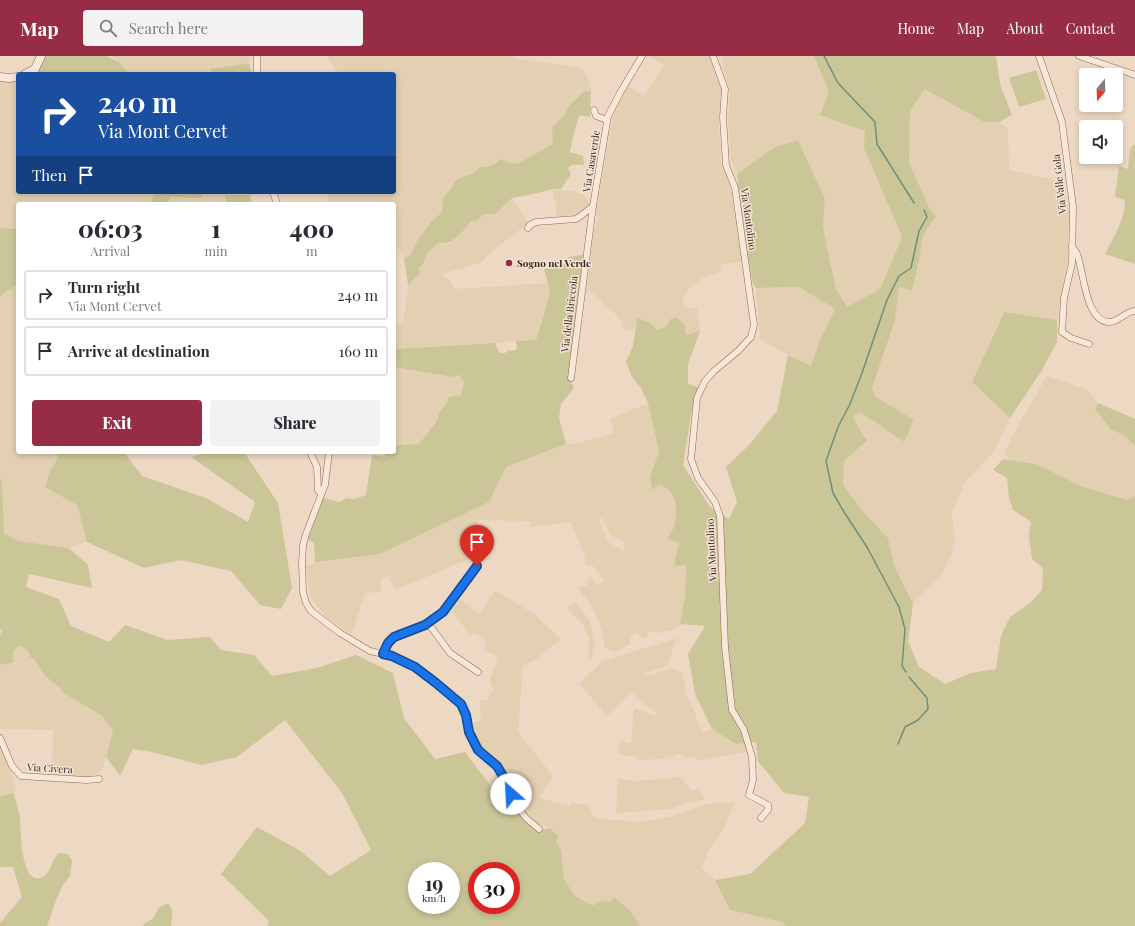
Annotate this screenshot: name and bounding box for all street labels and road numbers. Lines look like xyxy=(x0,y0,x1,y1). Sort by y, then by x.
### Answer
street label: Via Casaverde xyxy=(579,129,603,194)
street label: Via Valle Gola xyxy=(1049,153,1069,216)
street label: Via Montolino xyxy=(738,186,760,251)
street label: Via della Briccola xyxy=(557,275,581,354)
street label: Via Montolino xyxy=(702,518,720,583)
street label: Via Civera xyxy=(26,760,73,776)

